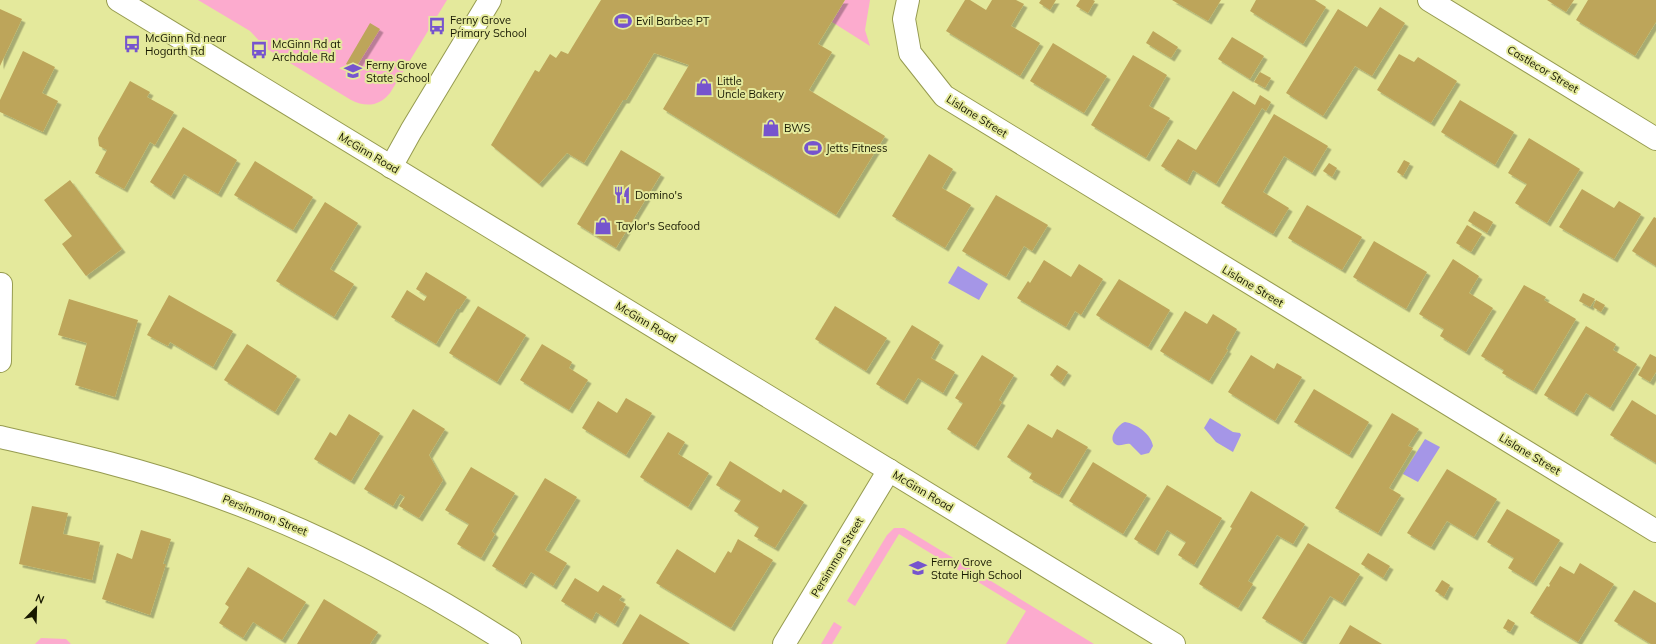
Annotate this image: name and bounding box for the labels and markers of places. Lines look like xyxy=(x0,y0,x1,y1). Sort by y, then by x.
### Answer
sports icon: Evil Barbee PT xyxy=(613,11,633,31)
place label: Ferny Grove Primary School xyxy=(450,13,527,40)
place label: Evil Barbee PT xyxy=(636,14,710,28)
bus stop icon: Ferny Grove Primary School xyxy=(427,16,447,36)
place label: McGinn Rd near Hogarth Rd xyxy=(145,31,226,58)
bus stop icon: McGinn Rd near Hogarth Rd xyxy=(122,34,142,54)
place label: McGinn Rd at Archdale Rd xyxy=(272,37,341,64)
bus stop icon: McGinn Rd at Archdale Rd xyxy=(249,40,269,60)
place label: Ferny Grove State School xyxy=(366,58,430,85)
school or university icon: Ferny Grove State School xyxy=(343,61,363,81)
place label: Little Uncle Bakery xyxy=(717,74,784,101)
shop icon: Little Uncle Bakery xyxy=(694,77,714,97)
shop icon: BWS xyxy=(761,118,781,138)
place label: BWS xyxy=(784,121,810,135)
sports icon: Jetts Fitness xyxy=(803,138,823,158)
place label: Jetts Fitness xyxy=(826,141,887,155)
restaurant icon: Domino's xyxy=(612,185,632,205)
place label: Domino's xyxy=(635,188,682,202)
shop icon: Taylor's Seafood xyxy=(593,216,613,236)
place label: Taylor's Seafood xyxy=(616,219,700,233)
place label: Ferny Grove State High School xyxy=(931,555,1022,582)
school or university icon: Ferny Grove State High School xyxy=(908,558,928,578)

